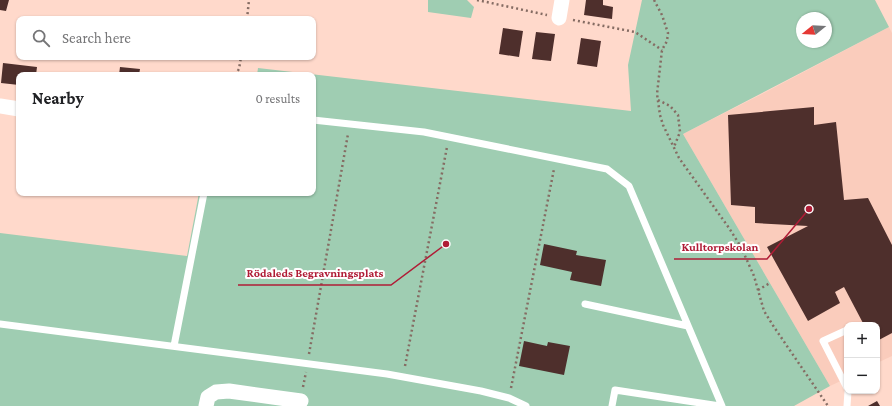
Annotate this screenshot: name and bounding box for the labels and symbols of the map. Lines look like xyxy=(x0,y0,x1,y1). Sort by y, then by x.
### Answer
north arrow xyxy=(796,12,832,48)
callout: Kulltorpskolan xyxy=(674,235,767,259)
text: Kulltorpskolan xyxy=(682,240,759,254)
callout: Rödaleds Begravningsplats xyxy=(238,261,391,285)
text: Rödaleds Begravningsplats xyxy=(247,266,384,280)

